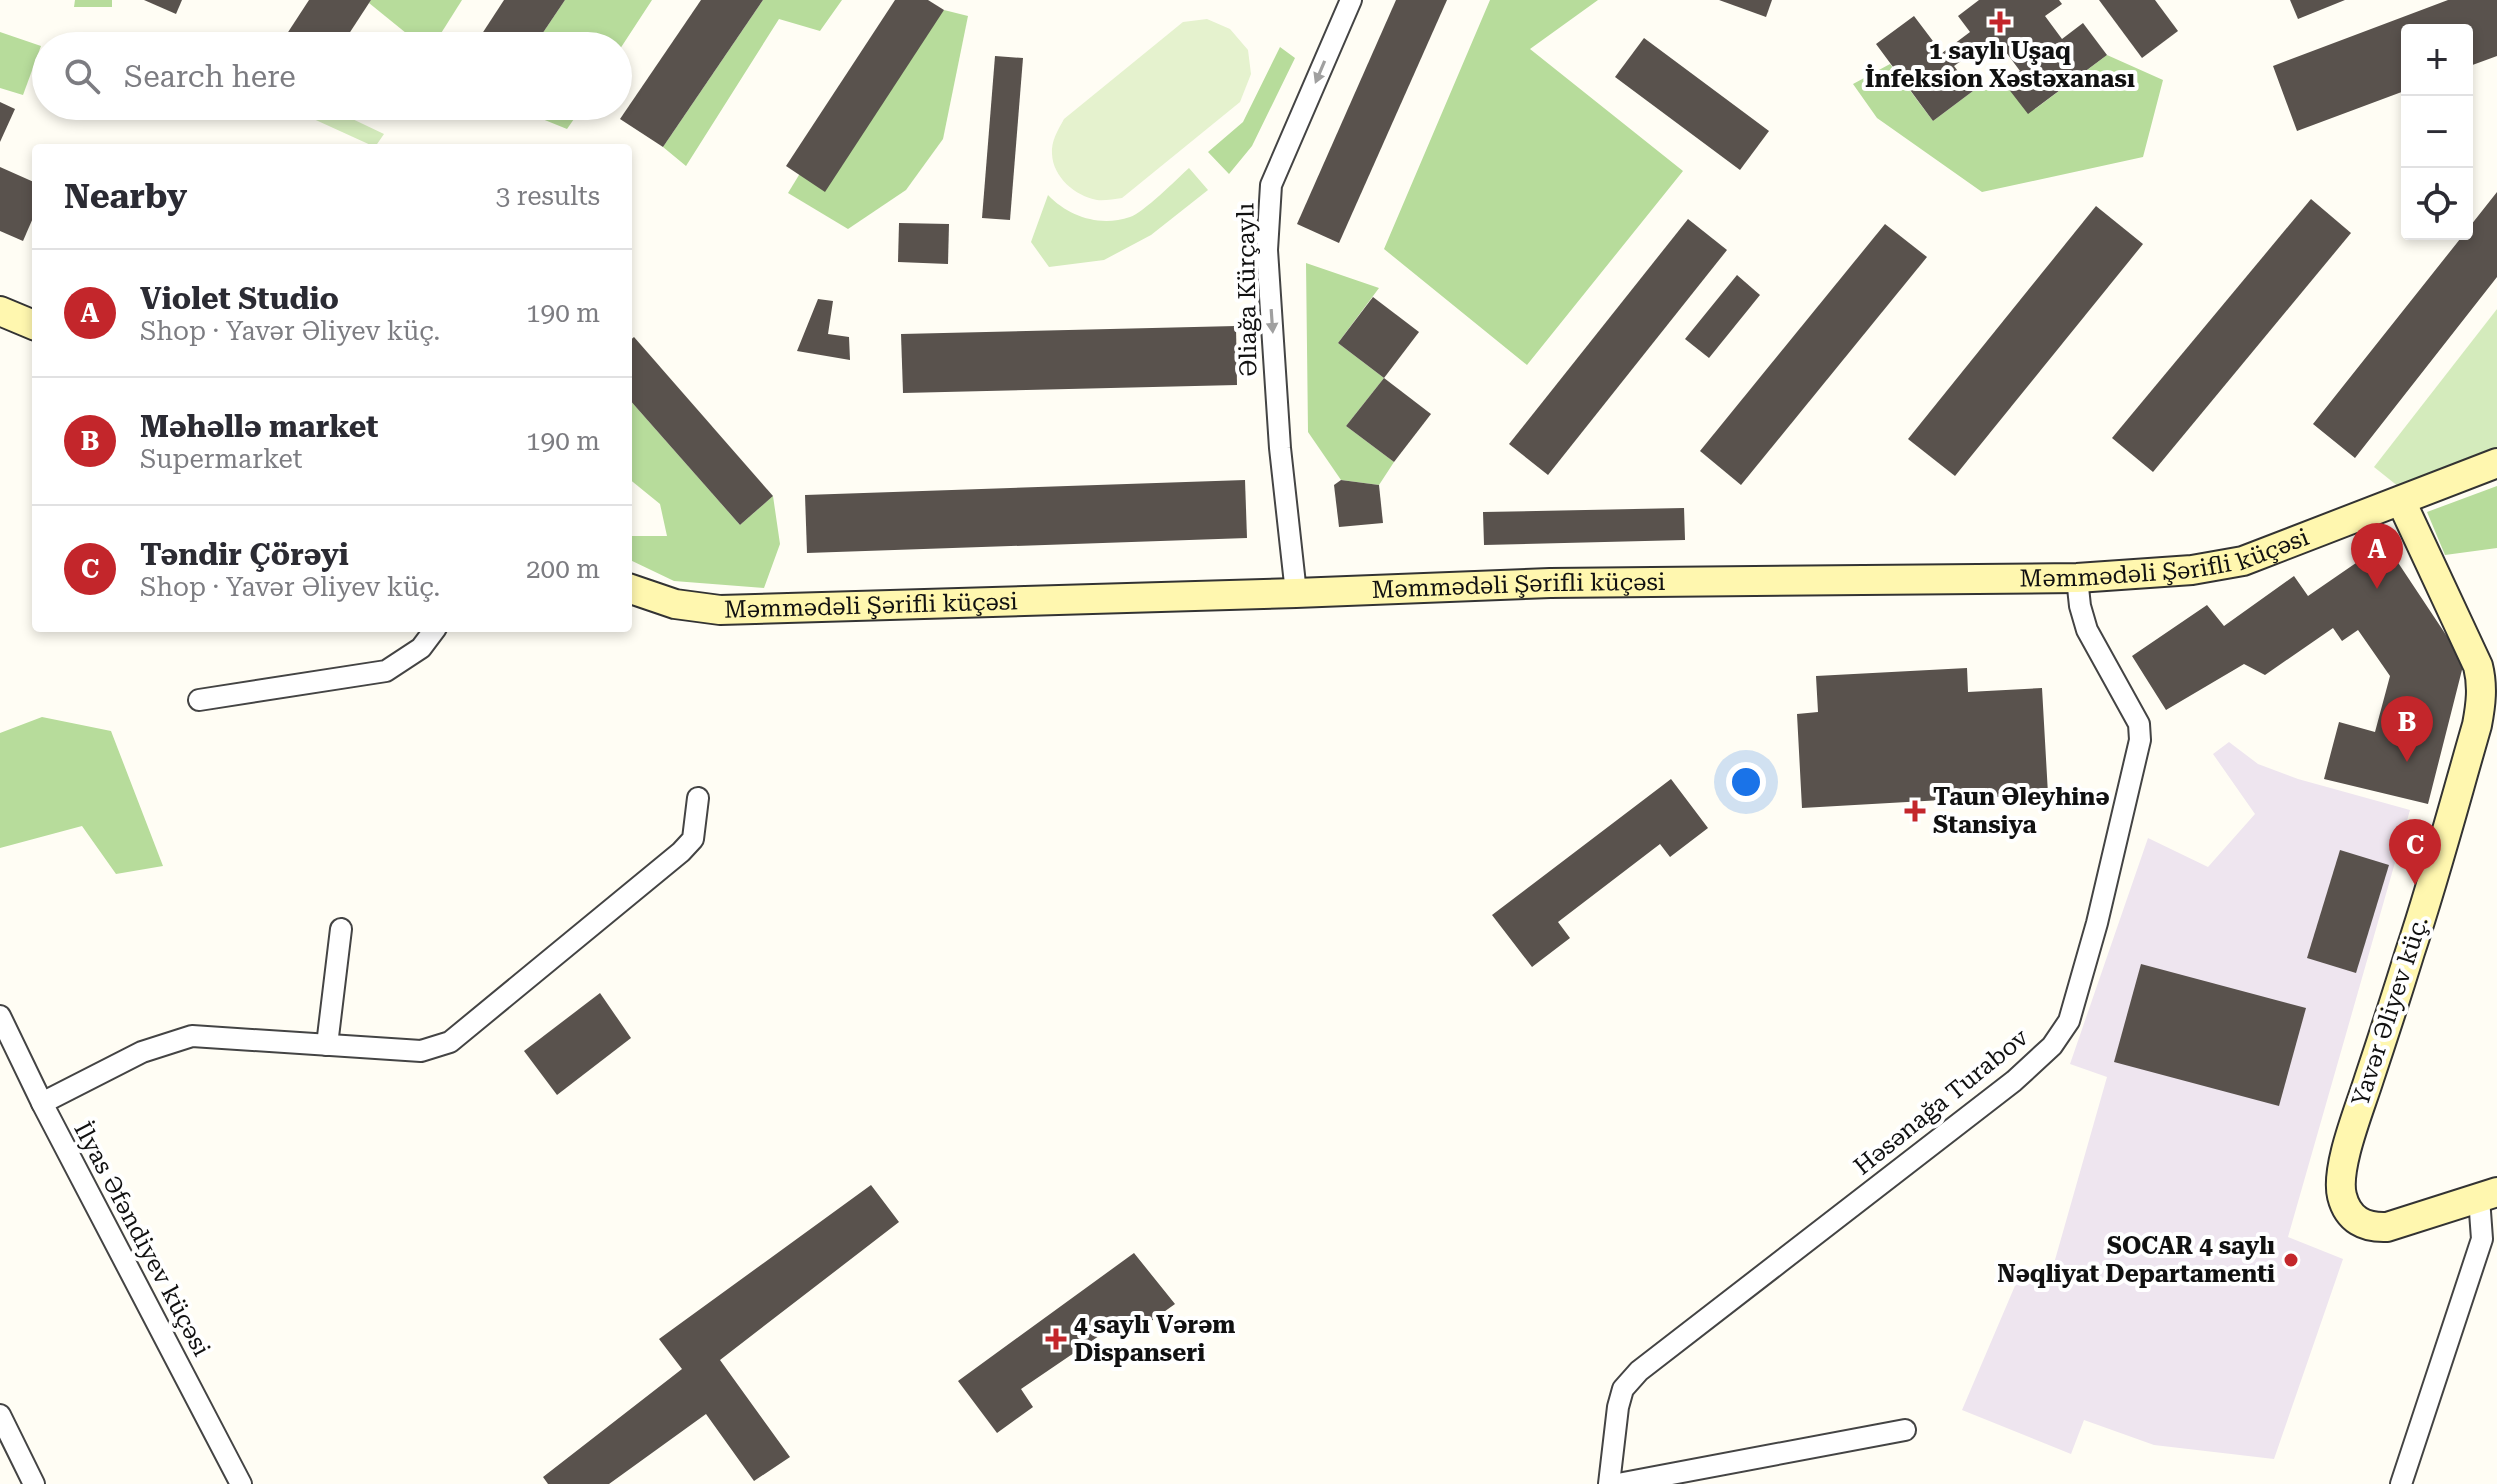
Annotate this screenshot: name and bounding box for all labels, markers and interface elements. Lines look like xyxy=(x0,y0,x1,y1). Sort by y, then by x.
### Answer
marker: 1 saylı Uşaq İnfeksion Xəstəxanası xyxy=(1989,11,2011,33)
map controls xyxy=(2401,24,2473,240)
button: + xyxy=(2401,24,2473,96)
search box xyxy=(32,32,632,120)
place label: 1 saylı Uşaq İnfeksion Xəstəxanası xyxy=(1865,37,2135,93)
icon: search xyxy=(60,54,104,98)
text: Search here xyxy=(124,59,296,94)
one-way arrow xyxy=(1314,60,1327,83)
button: − xyxy=(2401,96,2473,168)
button: locate xyxy=(2401,168,2473,240)
text: Nearby xyxy=(64,176,187,216)
text: 3 results xyxy=(496,181,600,211)
street label: Əliağa Kürçaylı xyxy=(1231,202,1263,377)
text: Violet Studio xyxy=(140,281,339,316)
text: A xyxy=(81,298,99,328)
text: 190 m xyxy=(526,298,600,328)
one-way arrow xyxy=(1265,309,1278,334)
text: Shop · Yavər Əliyev küç. xyxy=(140,316,440,346)
text: Məhəllə market xyxy=(140,409,379,444)
text: B xyxy=(81,426,99,456)
text: 190 m xyxy=(526,426,600,456)
text: Supermarket xyxy=(140,444,303,474)
street label: Məmmədəli Şərifli küçəsi xyxy=(2019,523,2313,593)
pin: A xyxy=(2351,523,2403,589)
text: Təndir Çörəyi xyxy=(140,537,349,572)
text: C xyxy=(81,554,99,584)
text: 200 m xyxy=(526,554,600,584)
street label: Məmmədəli Şərifli küçəsi xyxy=(1371,568,1666,604)
text: Shop · Yavər Əliyev küç. xyxy=(140,572,440,602)
street label: Məmmədəli Şərifli küçəsi xyxy=(724,587,1019,624)
pin: B xyxy=(2381,696,2433,762)
your location xyxy=(1726,762,1766,802)
place label: Taun Əleyhinə Stansiya xyxy=(1933,783,2110,839)
marker: Taun Əleyhinə Stansiya xyxy=(1904,800,1926,822)
pin: C xyxy=(2389,819,2441,885)
street label: Yavər Əliyev küç. xyxy=(2346,912,2434,1110)
street label: Həsənağa Turabov xyxy=(1848,1023,2034,1181)
street label: İlyas Əfəndiyev küçəsi xyxy=(68,1117,217,1361)
place label: SOCAR 4 saylı Nəqliyat Departamenti xyxy=(1997,1232,2275,1288)
marker: SOCAR 4 saylı Nəqliyat Departamenti xyxy=(2282,1251,2300,1269)
place label: 4 saylı Vərəm Dispanseri xyxy=(1074,1311,1235,1367)
marker: 4 saylı Vərəm Dispanseri xyxy=(1045,1328,1067,1350)

